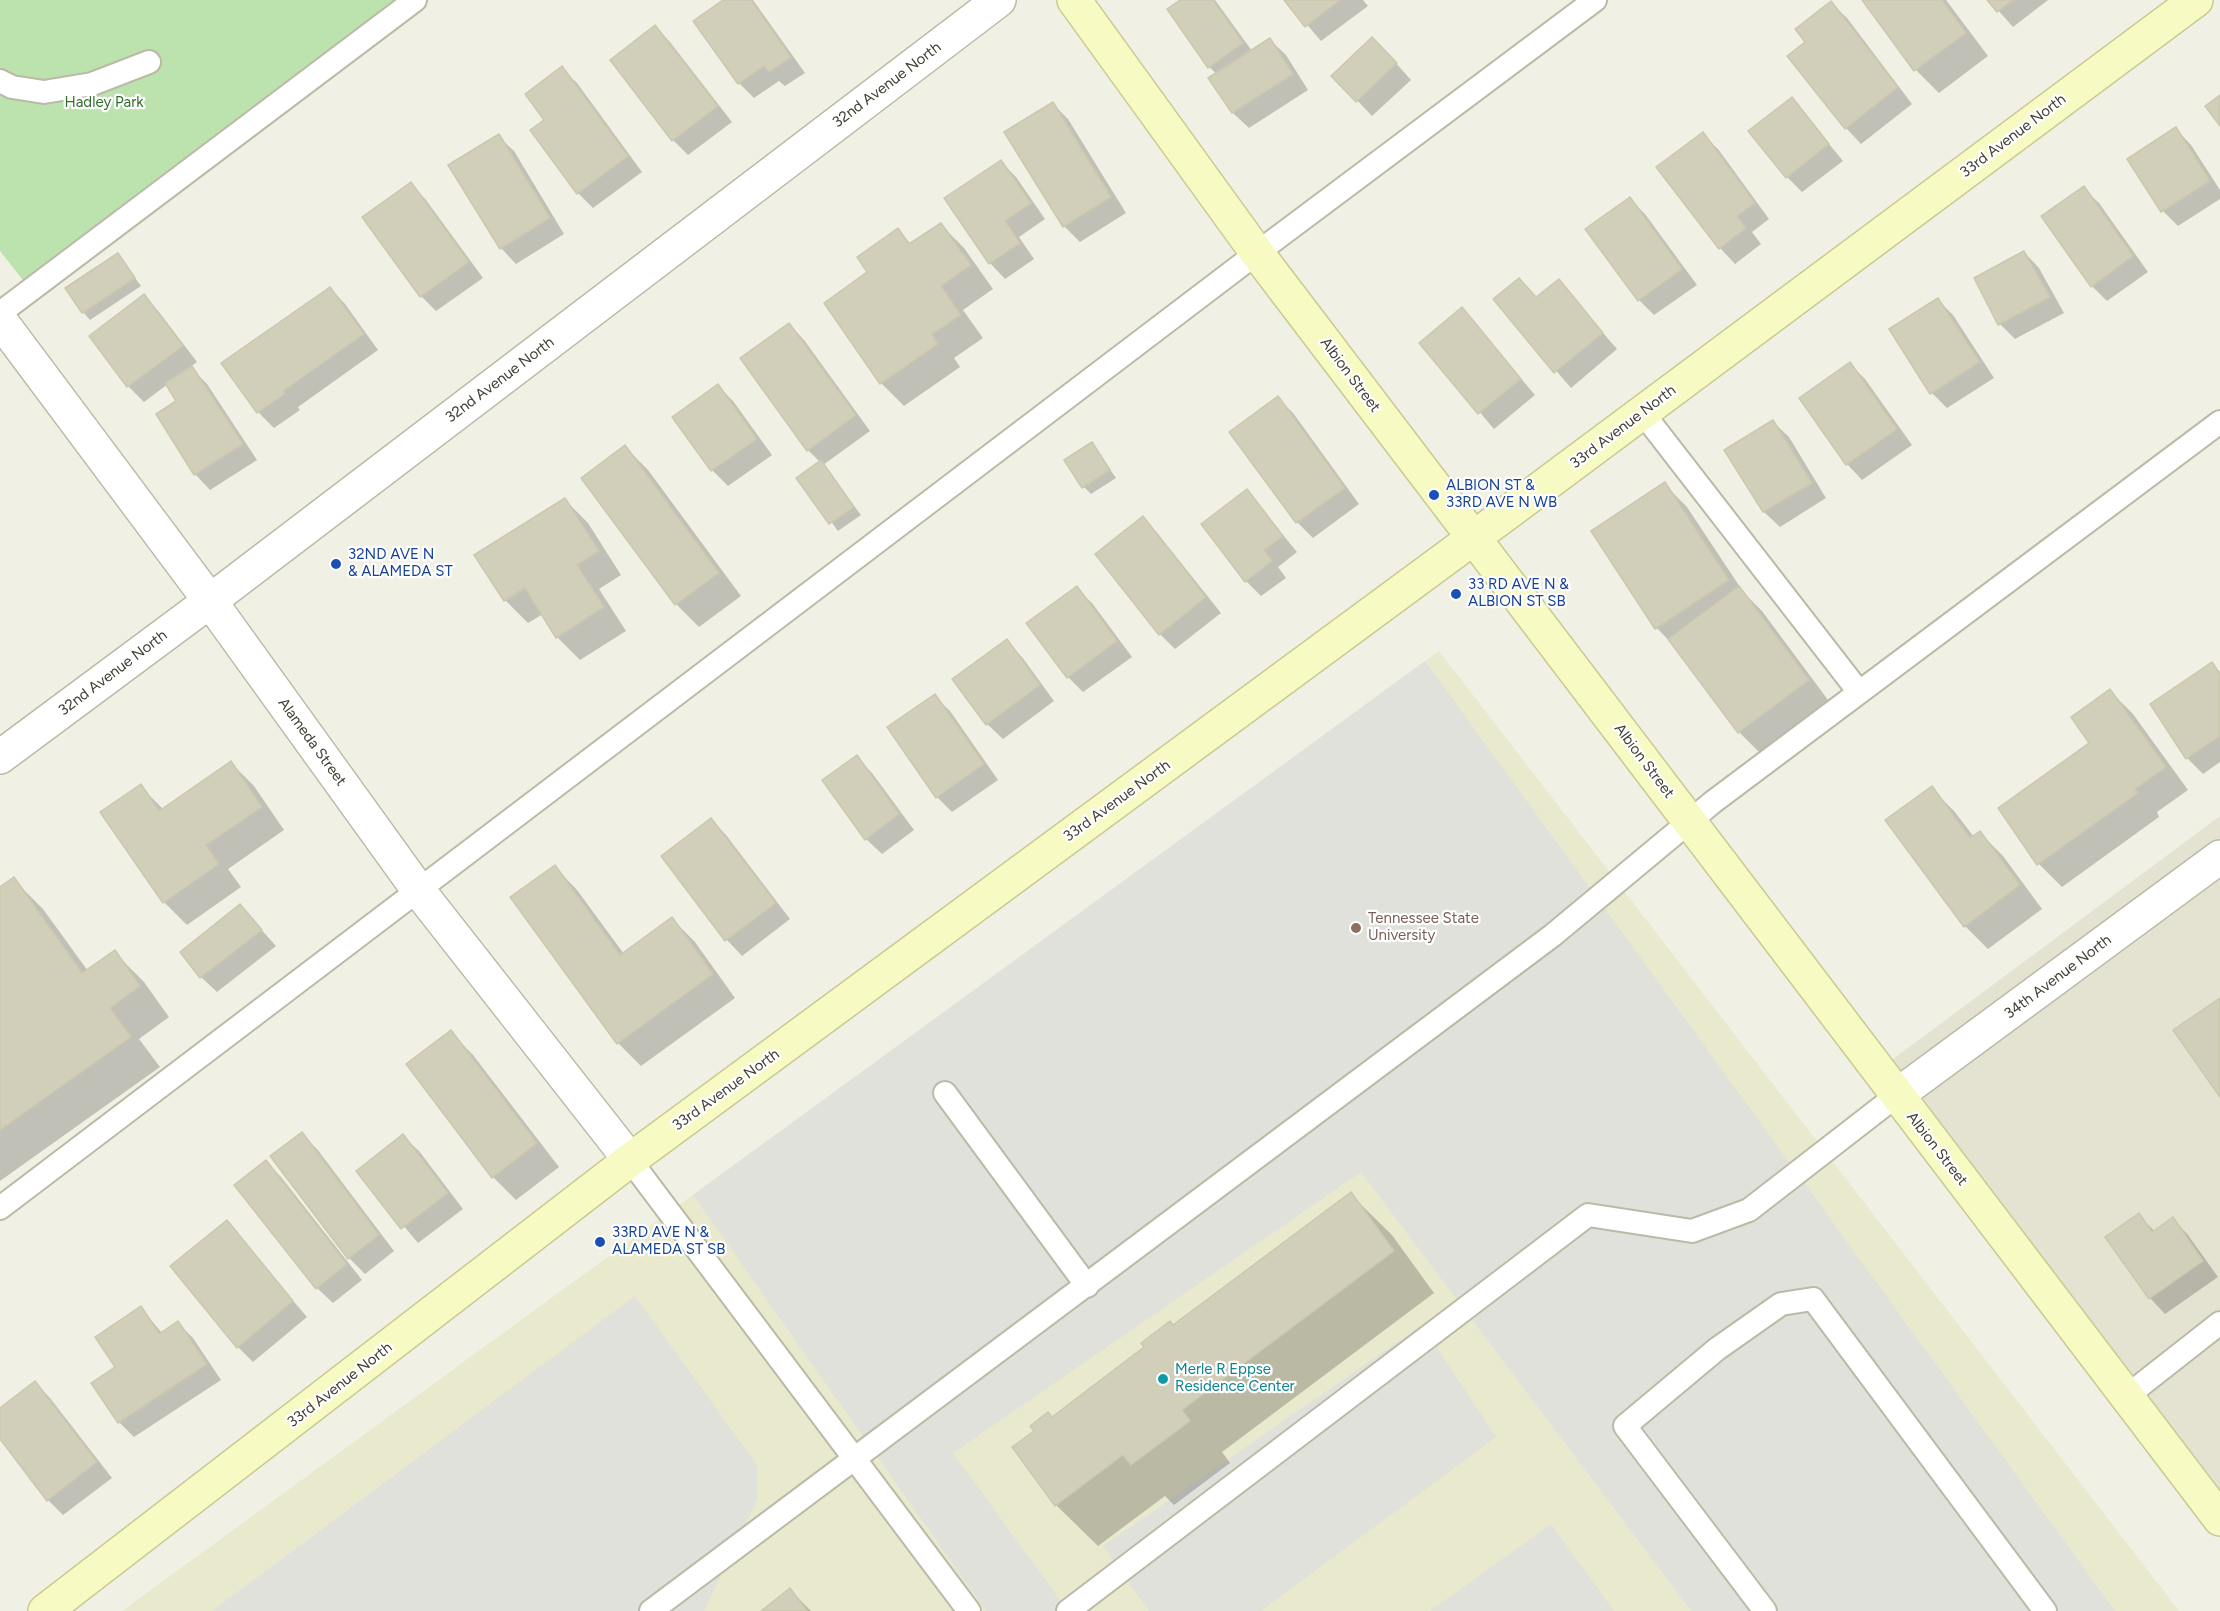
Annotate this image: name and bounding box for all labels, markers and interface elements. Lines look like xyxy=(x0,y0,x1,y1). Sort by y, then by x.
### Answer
street label: 32nd Avenue North xyxy=(829,38,945,132)
street label: 33rd Avenue North xyxy=(1957,90,2069,182)
park label: Hadley Park xyxy=(64,94,144,112)
street label: 32nd Avenue North xyxy=(442,333,558,427)
street label: Albion Street xyxy=(1316,334,1384,416)
street label: 33rd Avenue North xyxy=(1567,381,1679,473)
place label: ALBION ST & 33RD AVE N WB xyxy=(1446,477,1557,512)
marker: ALBION ST & 33RD AVE N WB xyxy=(1427,488,1441,502)
place label: 32ND AVE N & ALAMEDA ST xyxy=(348,546,453,581)
marker: 32ND AVE N & ALAMEDA ST xyxy=(329,557,343,571)
place label: 33 RD AVE N & ALBION ST SB xyxy=(1468,576,1569,611)
marker: 33 RD AVE N & ALBION ST SB xyxy=(1449,587,1463,601)
street label: 32nd Avenue North xyxy=(55,626,171,720)
street label: Alameda Street xyxy=(274,695,350,789)
street label: Albion Street xyxy=(1610,720,1678,802)
street label: 33rd Avenue North xyxy=(1060,756,1174,846)
place label: Tennessee State University xyxy=(1368,910,1479,945)
marker: Tennessee State University xyxy=(1349,921,1363,935)
street label: 34th Avenue North xyxy=(2001,931,2115,1023)
street label: 33rd Avenue North xyxy=(669,1045,783,1135)
street label: Albion Street xyxy=(1903,1109,1971,1189)
place label: 33RD AVE N & ALAMEDA ST SB xyxy=(612,1224,725,1259)
marker: 33RD AVE N & ALAMEDA ST SB xyxy=(593,1235,607,1249)
street label: 33rd Avenue North xyxy=(284,1339,396,1431)
place label: Merle R Eppse Residence Center xyxy=(1175,1361,1295,1396)
marker: Merle R Eppse Residence Center xyxy=(1156,1372,1170,1386)

